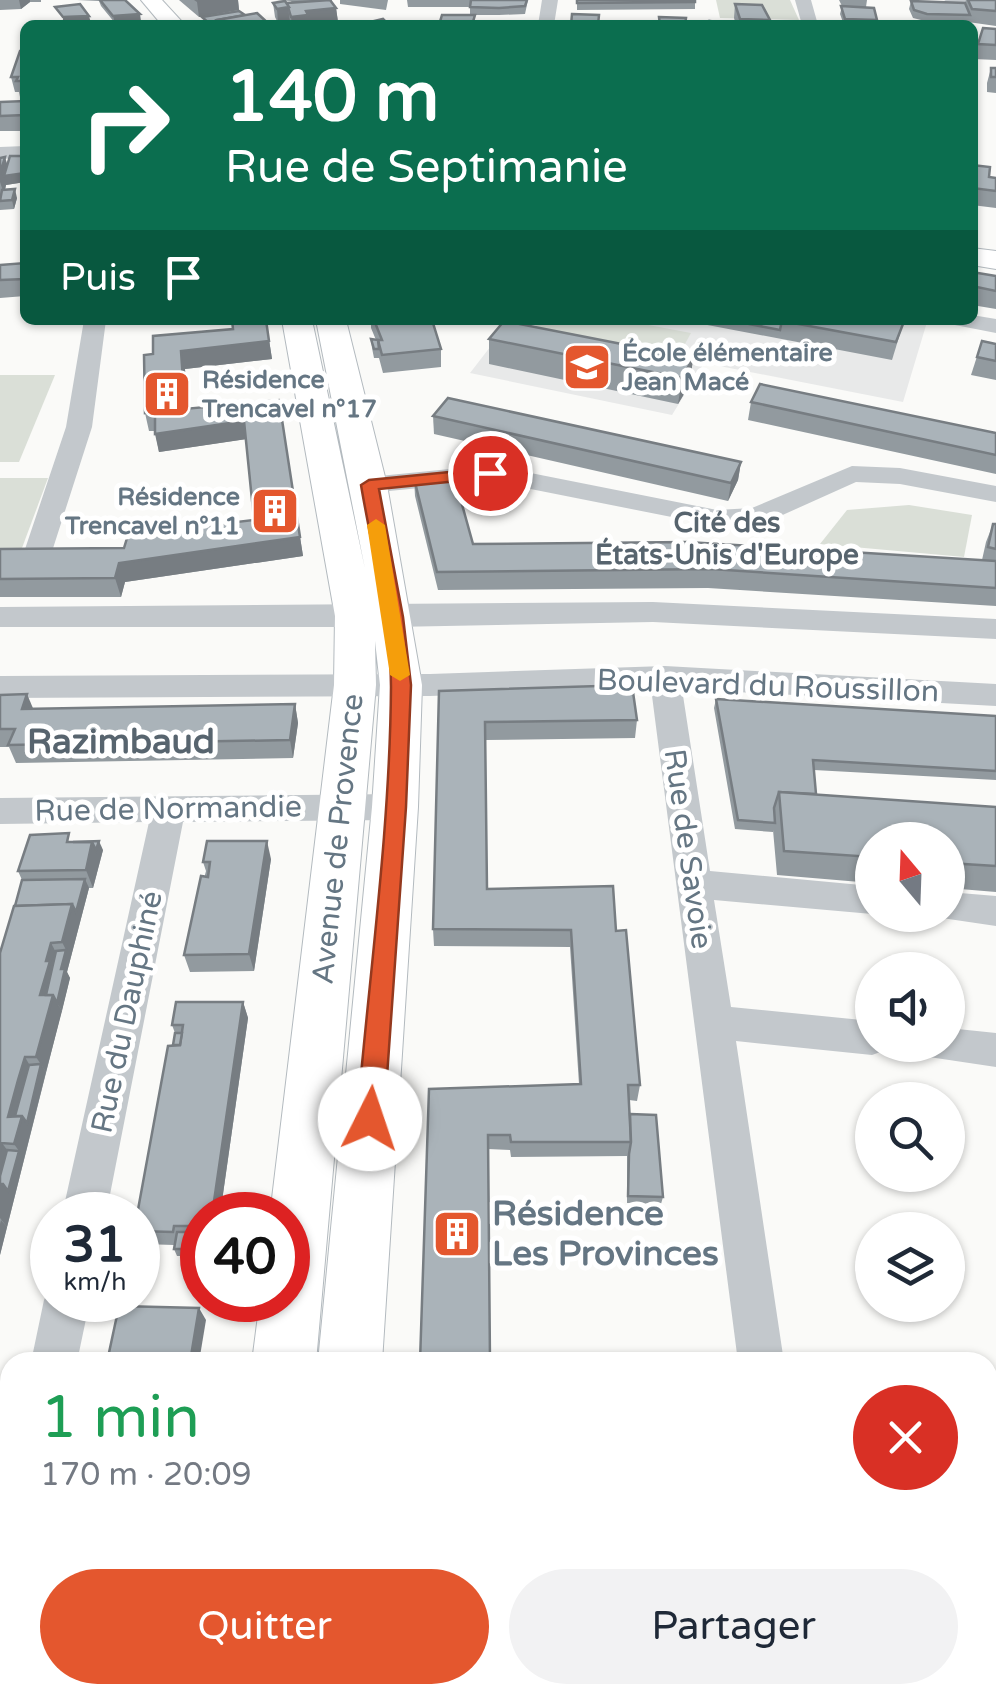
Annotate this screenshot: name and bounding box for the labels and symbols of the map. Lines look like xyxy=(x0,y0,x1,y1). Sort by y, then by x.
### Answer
place label: École élémentaire Jean Macé xyxy=(621,338,833,397)
school or university icon: École élémentaire Jean Macé xyxy=(561,341,613,393)
place label: Résidence Trencavel n°17 xyxy=(201,365,377,424)
building icon: Résidence Trencavel n°17 xyxy=(141,368,193,420)
pin xyxy=(448,431,533,516)
place label: Résidence Trencavel n°11 xyxy=(64,482,240,541)
building icon: Résidence Trencavel n°11 xyxy=(249,485,301,537)
district label: Cité des États-Unis d'Europe xyxy=(595,506,859,572)
street label: Boulevard du Roussillon xyxy=(596,662,940,710)
street label: Avenue de Provence xyxy=(304,692,372,986)
district label: Razimbaud xyxy=(27,721,215,763)
street label: Rue de Savoie xyxy=(656,747,720,951)
street label: Rue de Normandie xyxy=(34,788,302,830)
north arrow xyxy=(855,822,965,932)
street label: Rue du Dauphiné xyxy=(83,888,171,1136)
position arrow xyxy=(318,1067,422,1171)
speed limit sign: 40 xyxy=(180,1192,310,1322)
place label: Résidence Les Provinces xyxy=(492,1193,719,1275)
building icon: Résidence Les Provinces xyxy=(431,1208,483,1260)

